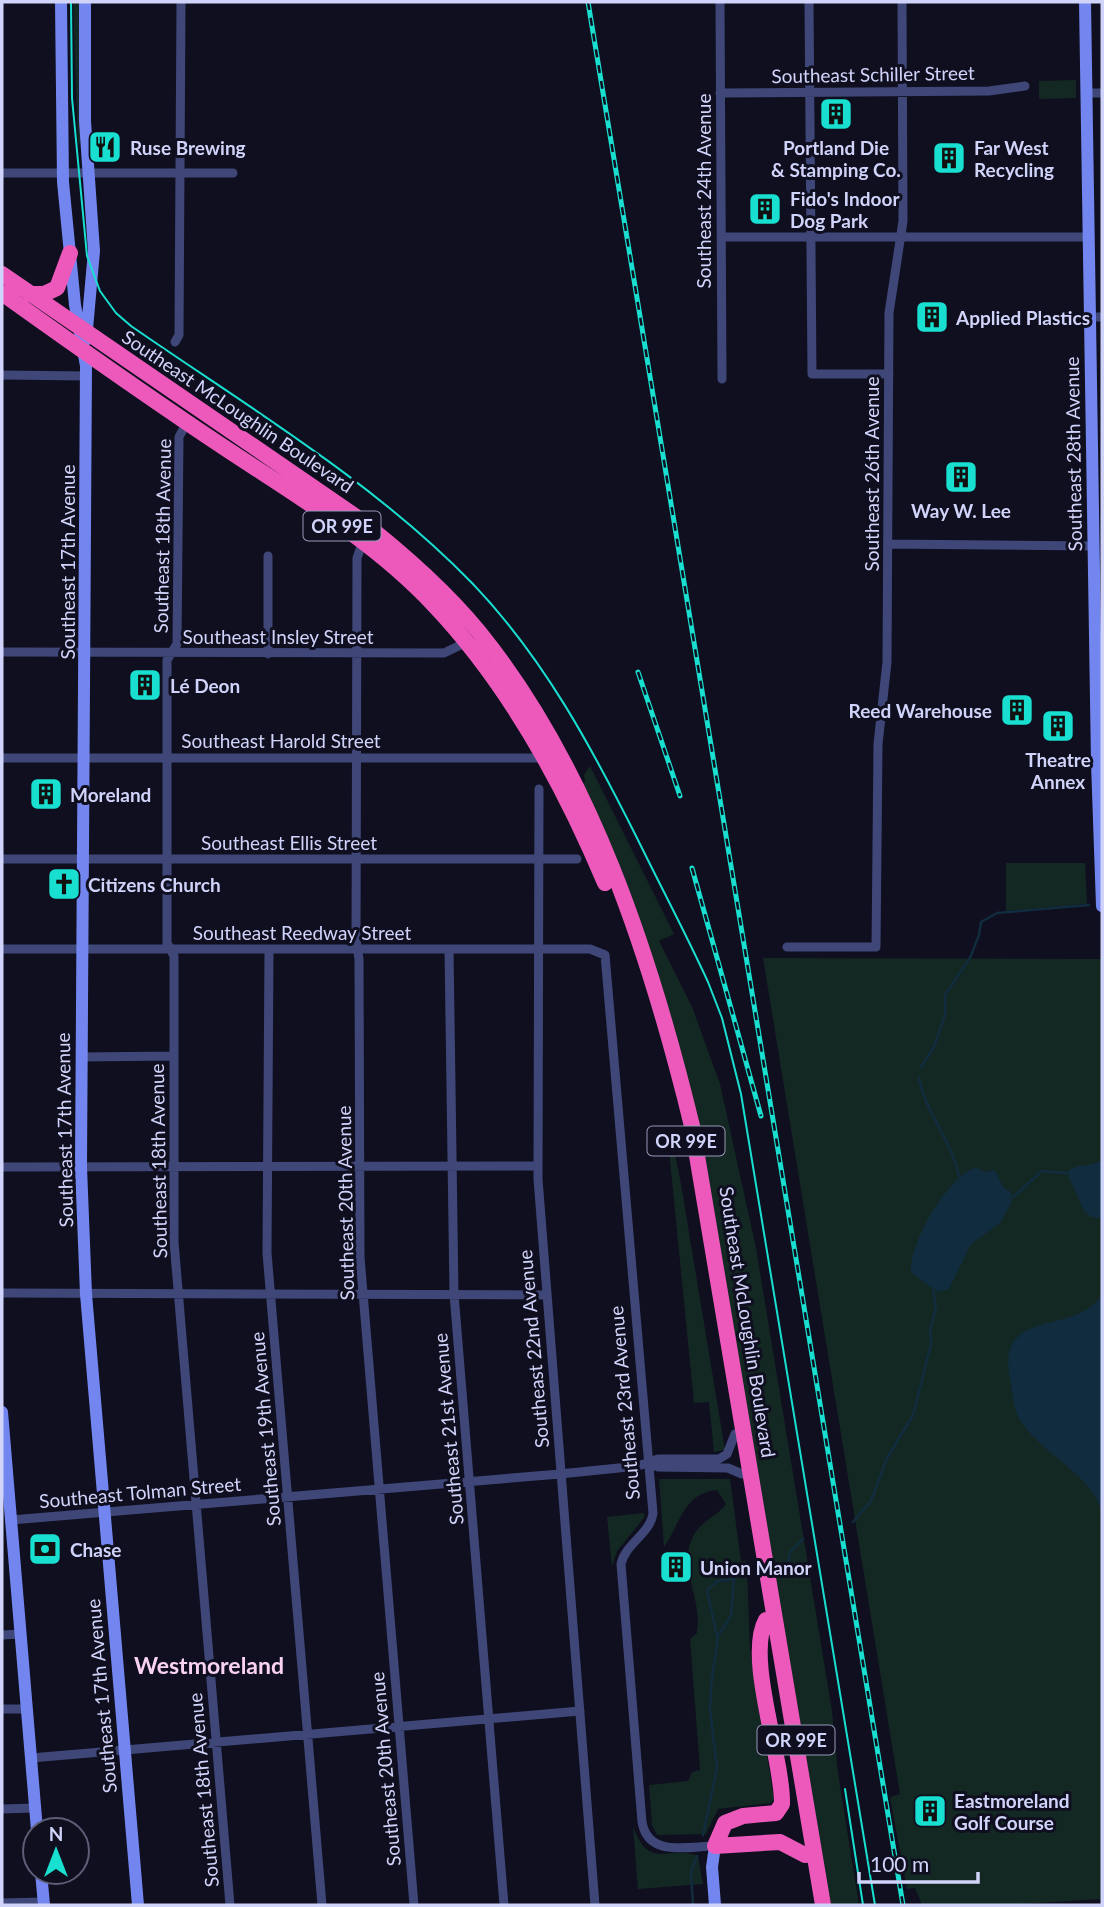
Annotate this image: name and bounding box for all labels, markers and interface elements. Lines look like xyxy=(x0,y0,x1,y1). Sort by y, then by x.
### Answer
street label: Southeast Schiller Street xyxy=(771,61,975,87)
street label: Southeast 24th Avenue xyxy=(692,94,715,289)
building icon: Portland Die & Stamping Co. xyxy=(817,95,855,133)
restaurant icon: Ruse Brewing xyxy=(86,128,124,166)
place label: Ruse Brewing xyxy=(130,136,246,159)
place label: Portland Die & Stamping Co. xyxy=(771,136,901,181)
place label: Far West Recycling xyxy=(974,136,1054,181)
building icon: Far West Recycling xyxy=(930,139,968,177)
place label: Fido's Indoor Dog Park xyxy=(790,187,900,232)
building icon: Fido's Indoor Dog Park xyxy=(746,190,784,228)
building icon: Applied Plastics xyxy=(913,298,951,336)
place label: Applied Plastics xyxy=(955,306,1090,329)
street label: Southeast McLoughlin Boulevard xyxy=(118,325,358,497)
street label: Southeast 28th Avenue xyxy=(1060,356,1086,552)
street label: Southeast 26th Avenue xyxy=(860,377,883,572)
street label: Southeast 18th Avenue xyxy=(149,438,175,634)
building icon: Way W. Lee xyxy=(942,458,980,496)
street label: Southeast 17th Avenue xyxy=(56,465,79,660)
place label: Way W. Lee xyxy=(911,499,1011,522)
road number: OR 99E xyxy=(304,512,380,540)
street label: Southeast Insley Street xyxy=(183,625,374,648)
building icon: Lé Deon xyxy=(126,666,164,704)
place label: Lé Deon xyxy=(170,674,240,697)
building icon: Reed Warehouse xyxy=(998,691,1036,729)
place label: Reed Warehouse xyxy=(849,699,992,722)
building icon: Theatre Annex xyxy=(1039,707,1077,745)
street label: Southeast Harold Street xyxy=(181,729,381,752)
place label: Theatre Annex xyxy=(1025,748,1091,793)
building icon: Moreland xyxy=(27,775,65,813)
place label: Moreland xyxy=(70,783,151,806)
street label: Southeast Ellis Street xyxy=(201,831,377,854)
church icon: Citizens Church xyxy=(45,865,83,903)
place label: Citizens Church xyxy=(88,873,221,896)
street label: Southeast Reedway Street xyxy=(193,921,412,944)
street label: Southeast 17th Avenue xyxy=(51,1032,77,1228)
street label: Southeast 18th Avenue xyxy=(145,1063,171,1259)
street label: Southeast 20th Avenue xyxy=(332,1105,358,1301)
road number: OR 99E xyxy=(648,1126,724,1156)
street label: Southeast McLoughlin Boulevard xyxy=(715,1185,781,1459)
street label: Southeast 22nd Avenue xyxy=(513,1249,553,1449)
street label: Southeast 23rd Avenue xyxy=(604,1305,644,1501)
street label: Southeast 19th Avenue xyxy=(245,1331,285,1527)
street label: Southeast 21st Avenue xyxy=(428,1332,468,1526)
street label: Southeast Tolman Street xyxy=(38,1472,242,1512)
bank icon: Chase xyxy=(26,1530,64,1568)
place label: Chase xyxy=(70,1538,121,1561)
building icon: Union Manor xyxy=(657,1548,695,1586)
place label: Union Manor xyxy=(700,1556,813,1579)
street label: Southeast 17th Avenue xyxy=(81,1598,121,1794)
district label: Westmoreland xyxy=(134,1651,284,1679)
street label: Southeast 20th Avenue xyxy=(365,1671,405,1867)
street label: Southeast 18th Avenue xyxy=(183,1692,223,1888)
road number: OR 99E xyxy=(758,1726,834,1755)
place label: Eastmoreland Golf Course xyxy=(954,1789,1070,1834)
building icon: Eastmoreland Golf Course xyxy=(911,1792,949,1830)
north arrow xyxy=(21,1816,91,1886)
text: N xyxy=(49,1822,63,1845)
scale bar xyxy=(859,1840,978,1884)
text: 100 m xyxy=(870,1851,929,1876)

